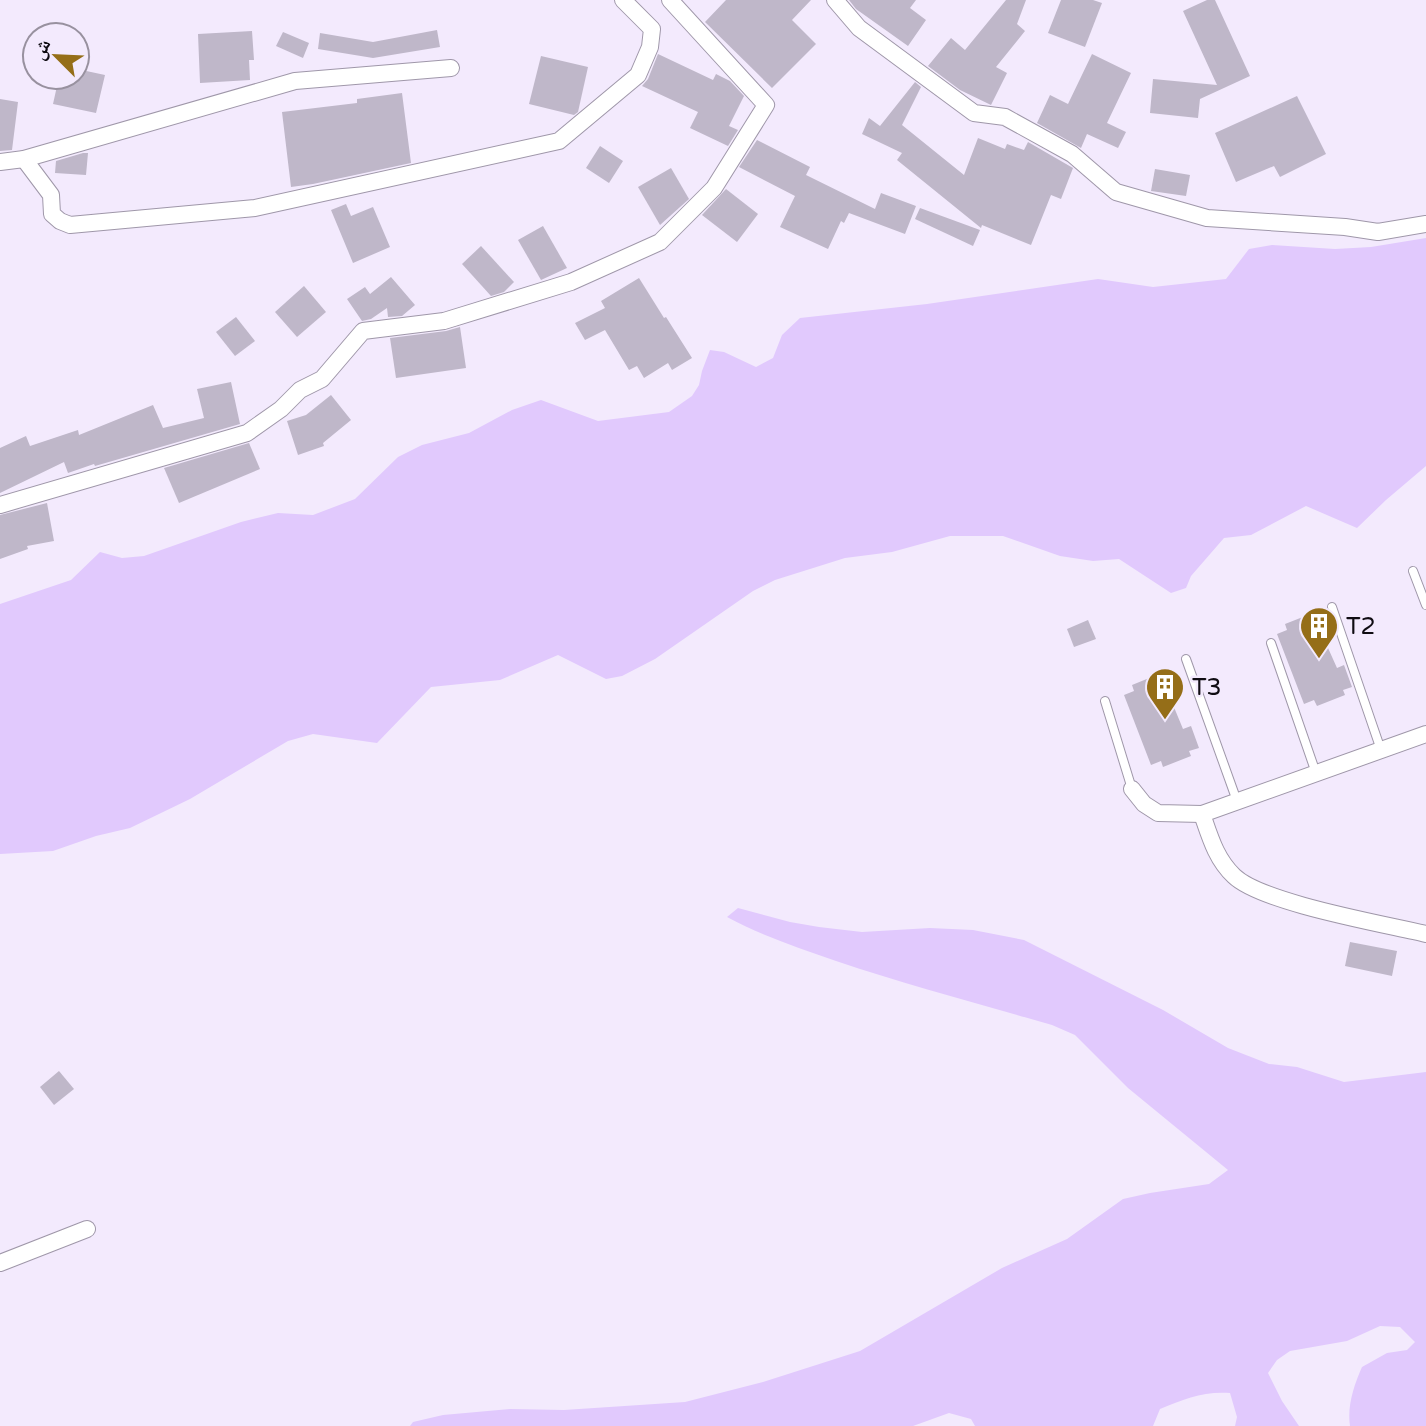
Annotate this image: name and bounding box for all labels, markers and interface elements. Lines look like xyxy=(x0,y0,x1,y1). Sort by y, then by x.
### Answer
north arrow xyxy=(21,21,91,91)
text: ش xyxy=(27,36,56,63)
building icon: T2 xyxy=(1298,605,1340,660)
place label: T2 xyxy=(1346,612,1376,641)
building icon: T3 xyxy=(1144,666,1186,721)
place label: T3 xyxy=(1192,673,1222,702)

